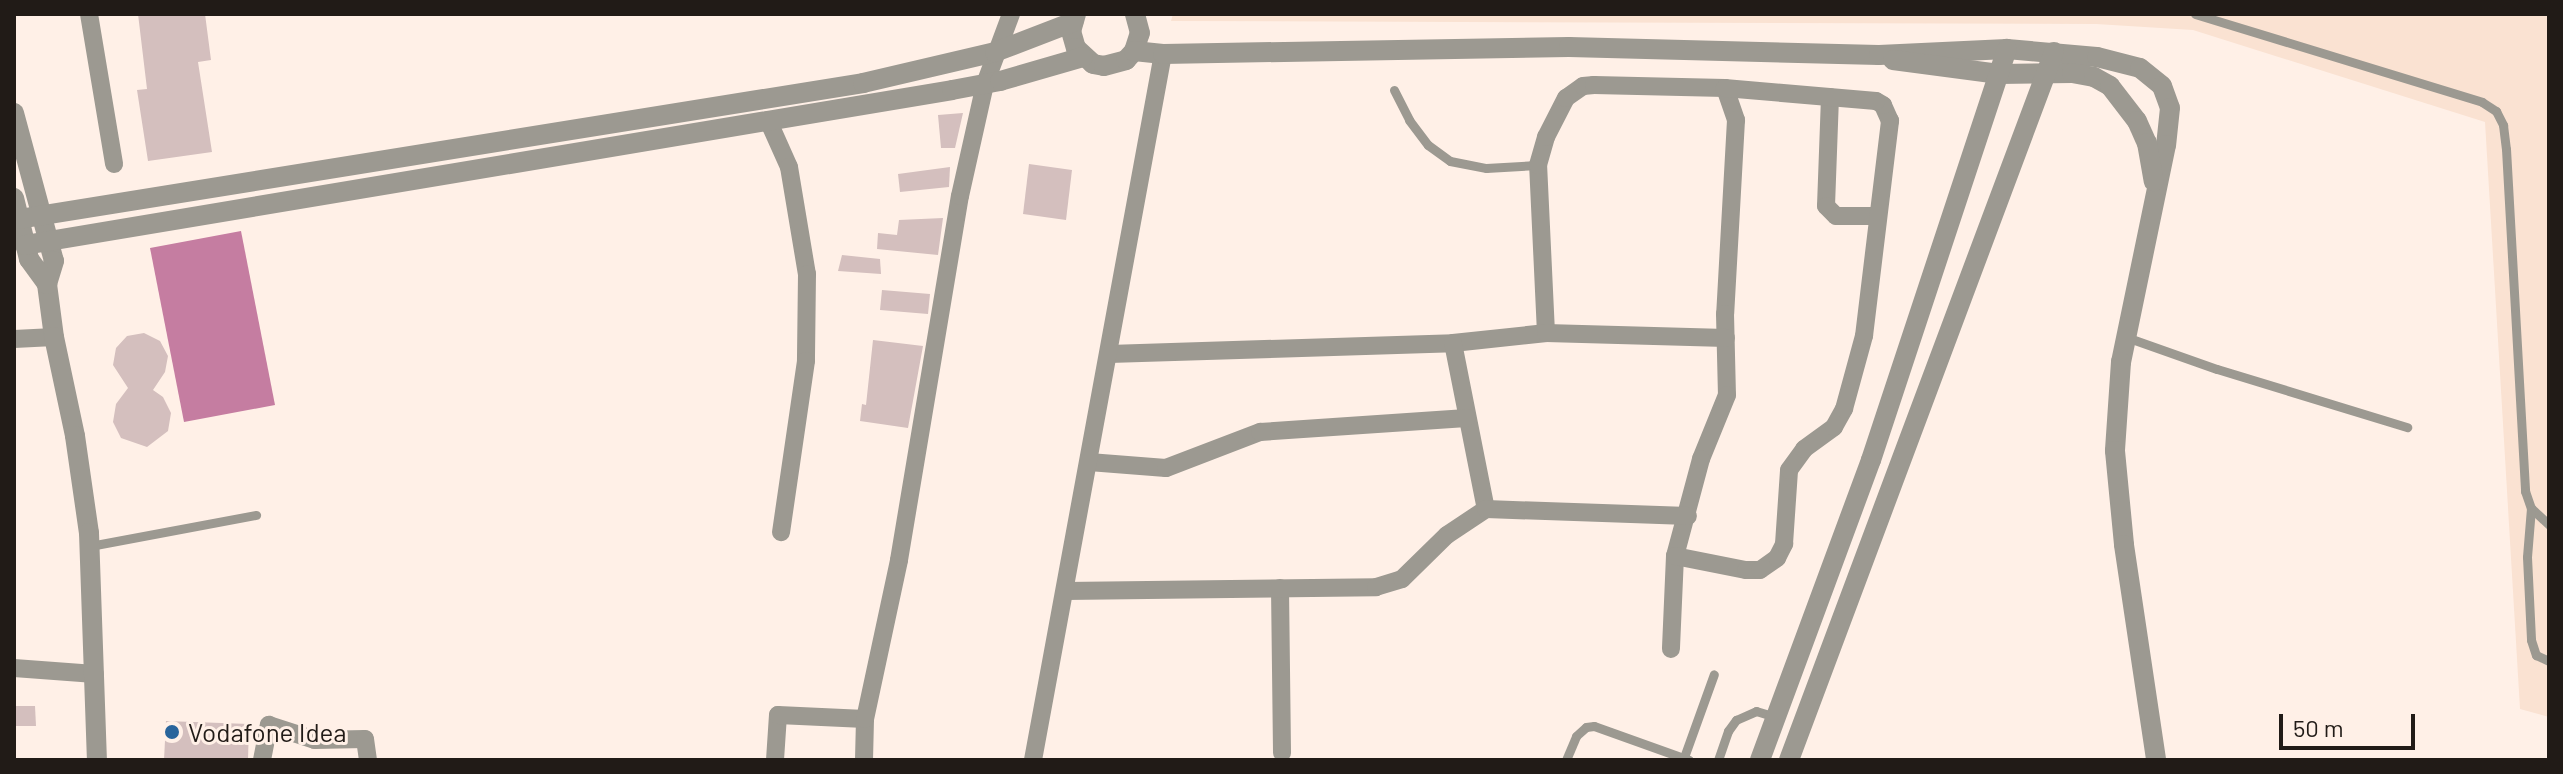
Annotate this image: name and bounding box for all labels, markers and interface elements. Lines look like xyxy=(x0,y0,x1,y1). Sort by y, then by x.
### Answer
scale bar xyxy=(2283,698,2419,748)
text: 50 m xyxy=(2293,713,2344,742)
place label: Vodafone Idea xyxy=(188,716,347,748)
marker: Vodafone Idea xyxy=(163,723,181,741)

